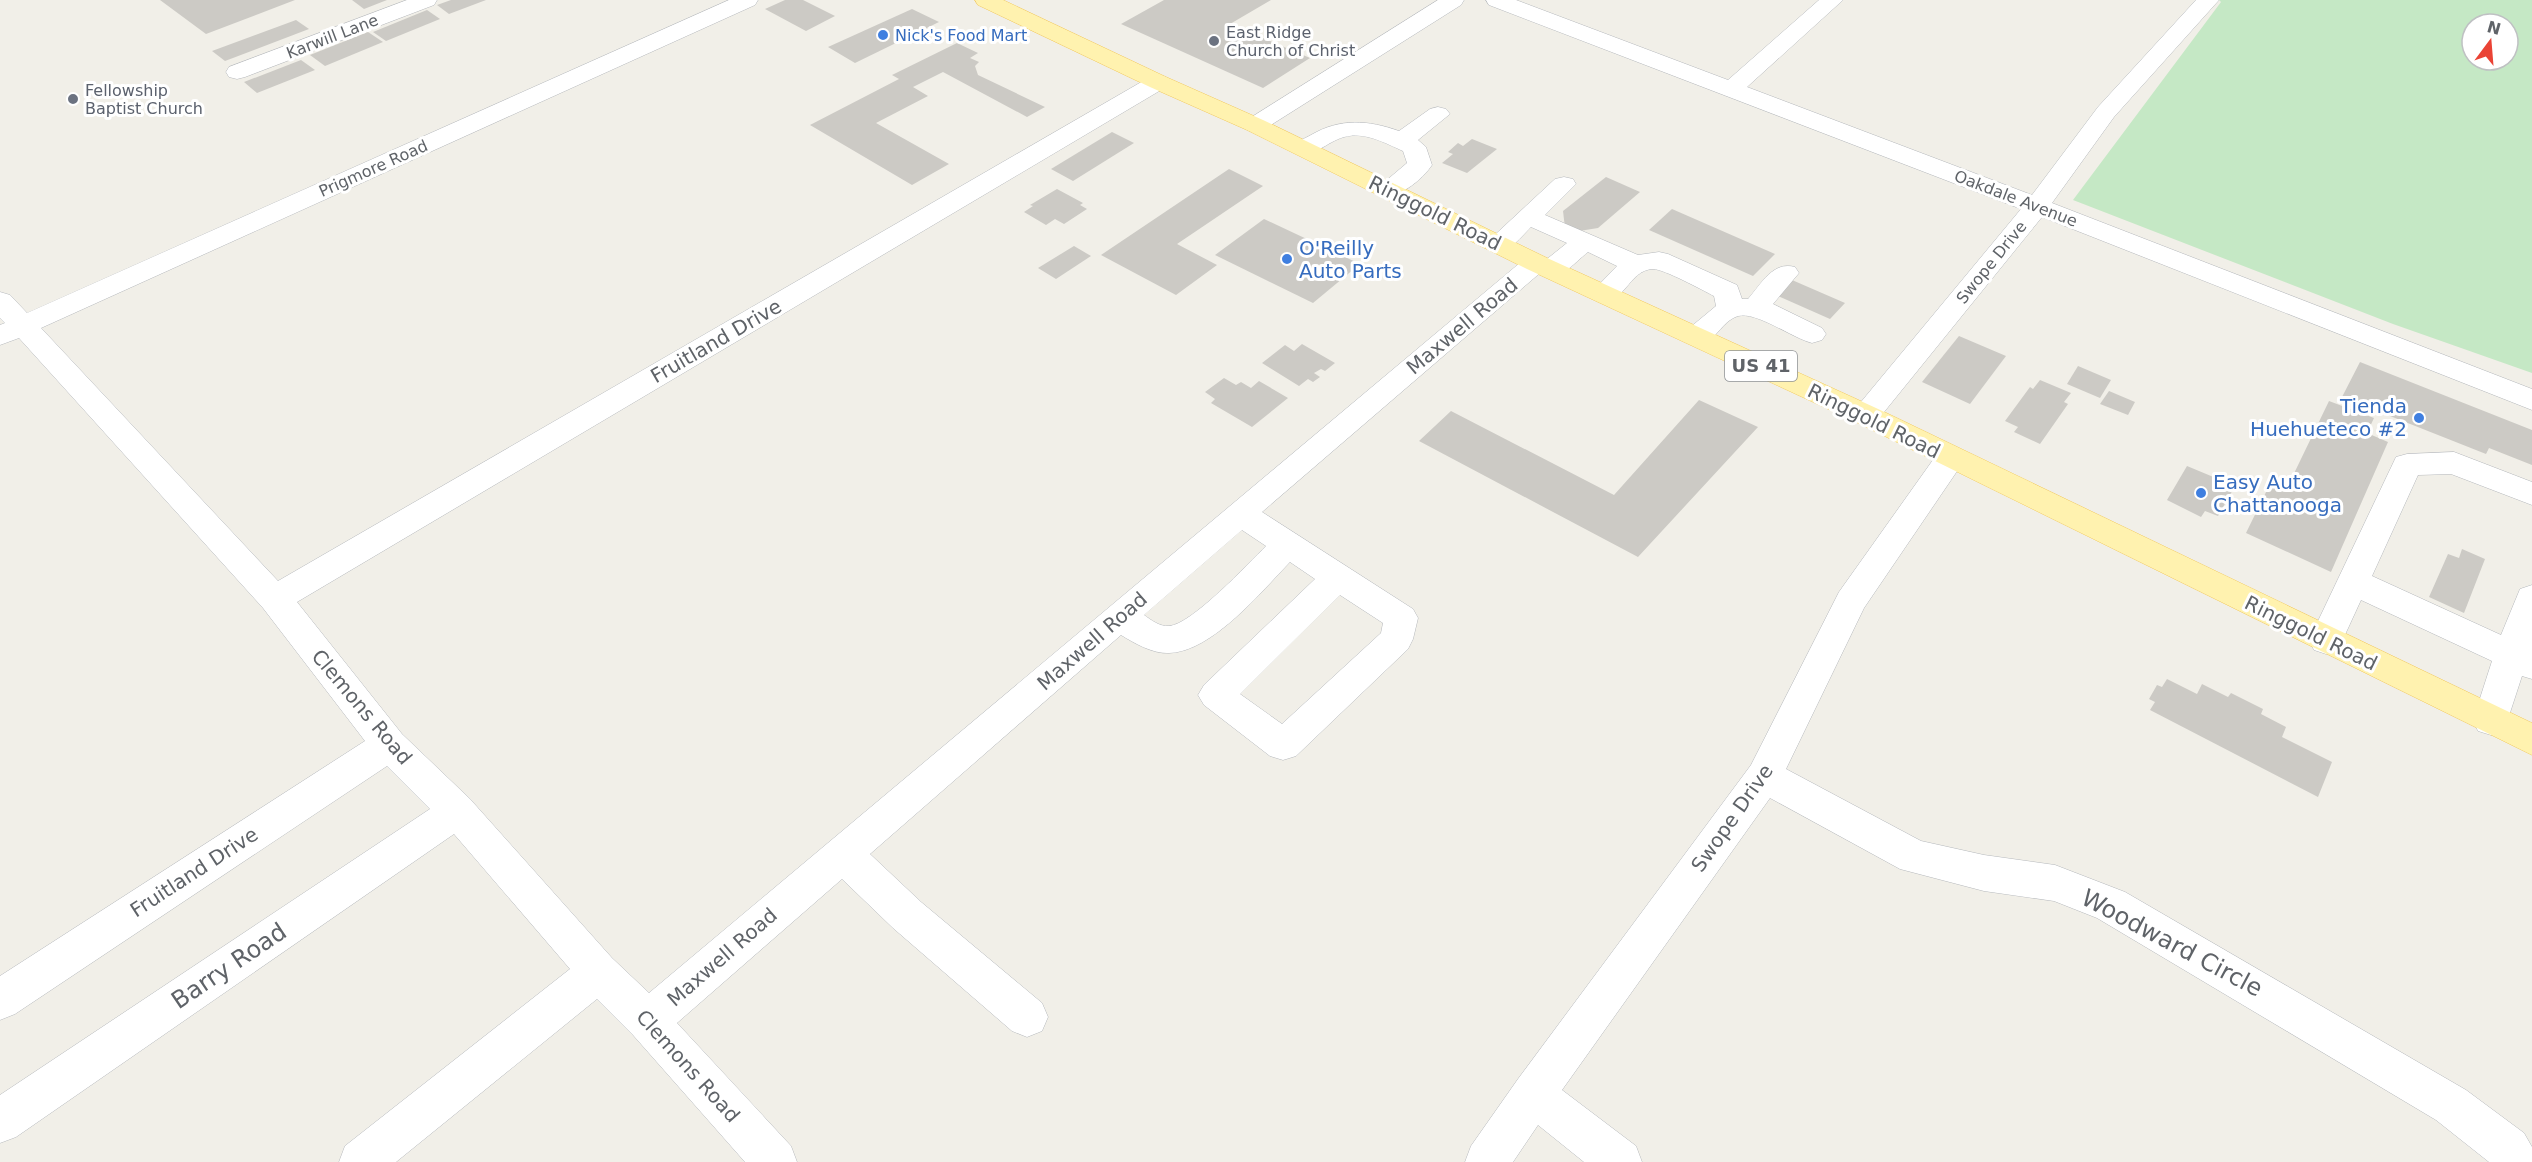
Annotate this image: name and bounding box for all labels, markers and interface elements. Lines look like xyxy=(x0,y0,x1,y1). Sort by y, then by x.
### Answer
street label: Karwill Lane xyxy=(284,10,381,63)
north arrow xyxy=(2460,12,2520,72)
text: N xyxy=(2485,17,2503,39)
place label: East Ridge Church of Christ xyxy=(1226,23,1355,60)
place label: Nick's Food Mart xyxy=(895,26,1027,45)
marker: Nick's Food Mart xyxy=(876,28,890,42)
marker: East Ridge Church of Christ xyxy=(1207,34,1221,48)
place label: Fellowship Baptist Church xyxy=(85,81,203,118)
marker: Fellowship Baptist Church xyxy=(66,92,80,106)
street label: Prigmore Road xyxy=(316,136,431,201)
street label: Oakdale Avenue xyxy=(1952,166,2080,231)
street label: Ringgold Road xyxy=(1365,171,1505,255)
street label: Swope Drive xyxy=(1952,217,2030,307)
place label: O'Reilly Auto Parts xyxy=(1299,236,1402,283)
marker: O'Reilly Auto Parts xyxy=(1280,252,1294,266)
street label: Maxwell Road xyxy=(1402,273,1522,379)
street label: Fruitland Drive xyxy=(646,294,786,388)
road number: US 41 xyxy=(1725,351,1797,381)
street label: Ringgold Road xyxy=(1804,379,1944,463)
place label: Tienda Huehueteco #2 xyxy=(2250,394,2407,441)
marker: Tienda Huehueteco #2 xyxy=(2412,411,2426,425)
place label: Easy Auto Chattanooga xyxy=(2213,470,2342,517)
marker: Easy Auto Chattanooga xyxy=(2194,486,2208,500)
street label: Maxwell Road xyxy=(1032,587,1152,695)
street label: Ringgold Road xyxy=(2241,591,2381,675)
street label: Clemons Road xyxy=(307,644,417,770)
street label: Swope Drive xyxy=(1686,760,1778,876)
street label: Fruitland Drive xyxy=(126,822,262,922)
street label: Woodward Circle xyxy=(2077,883,2267,1003)
street label: Maxwell Road xyxy=(662,903,782,1011)
street label: Barry Road xyxy=(166,917,292,1015)
street label: Clemons Road xyxy=(631,1005,745,1127)

